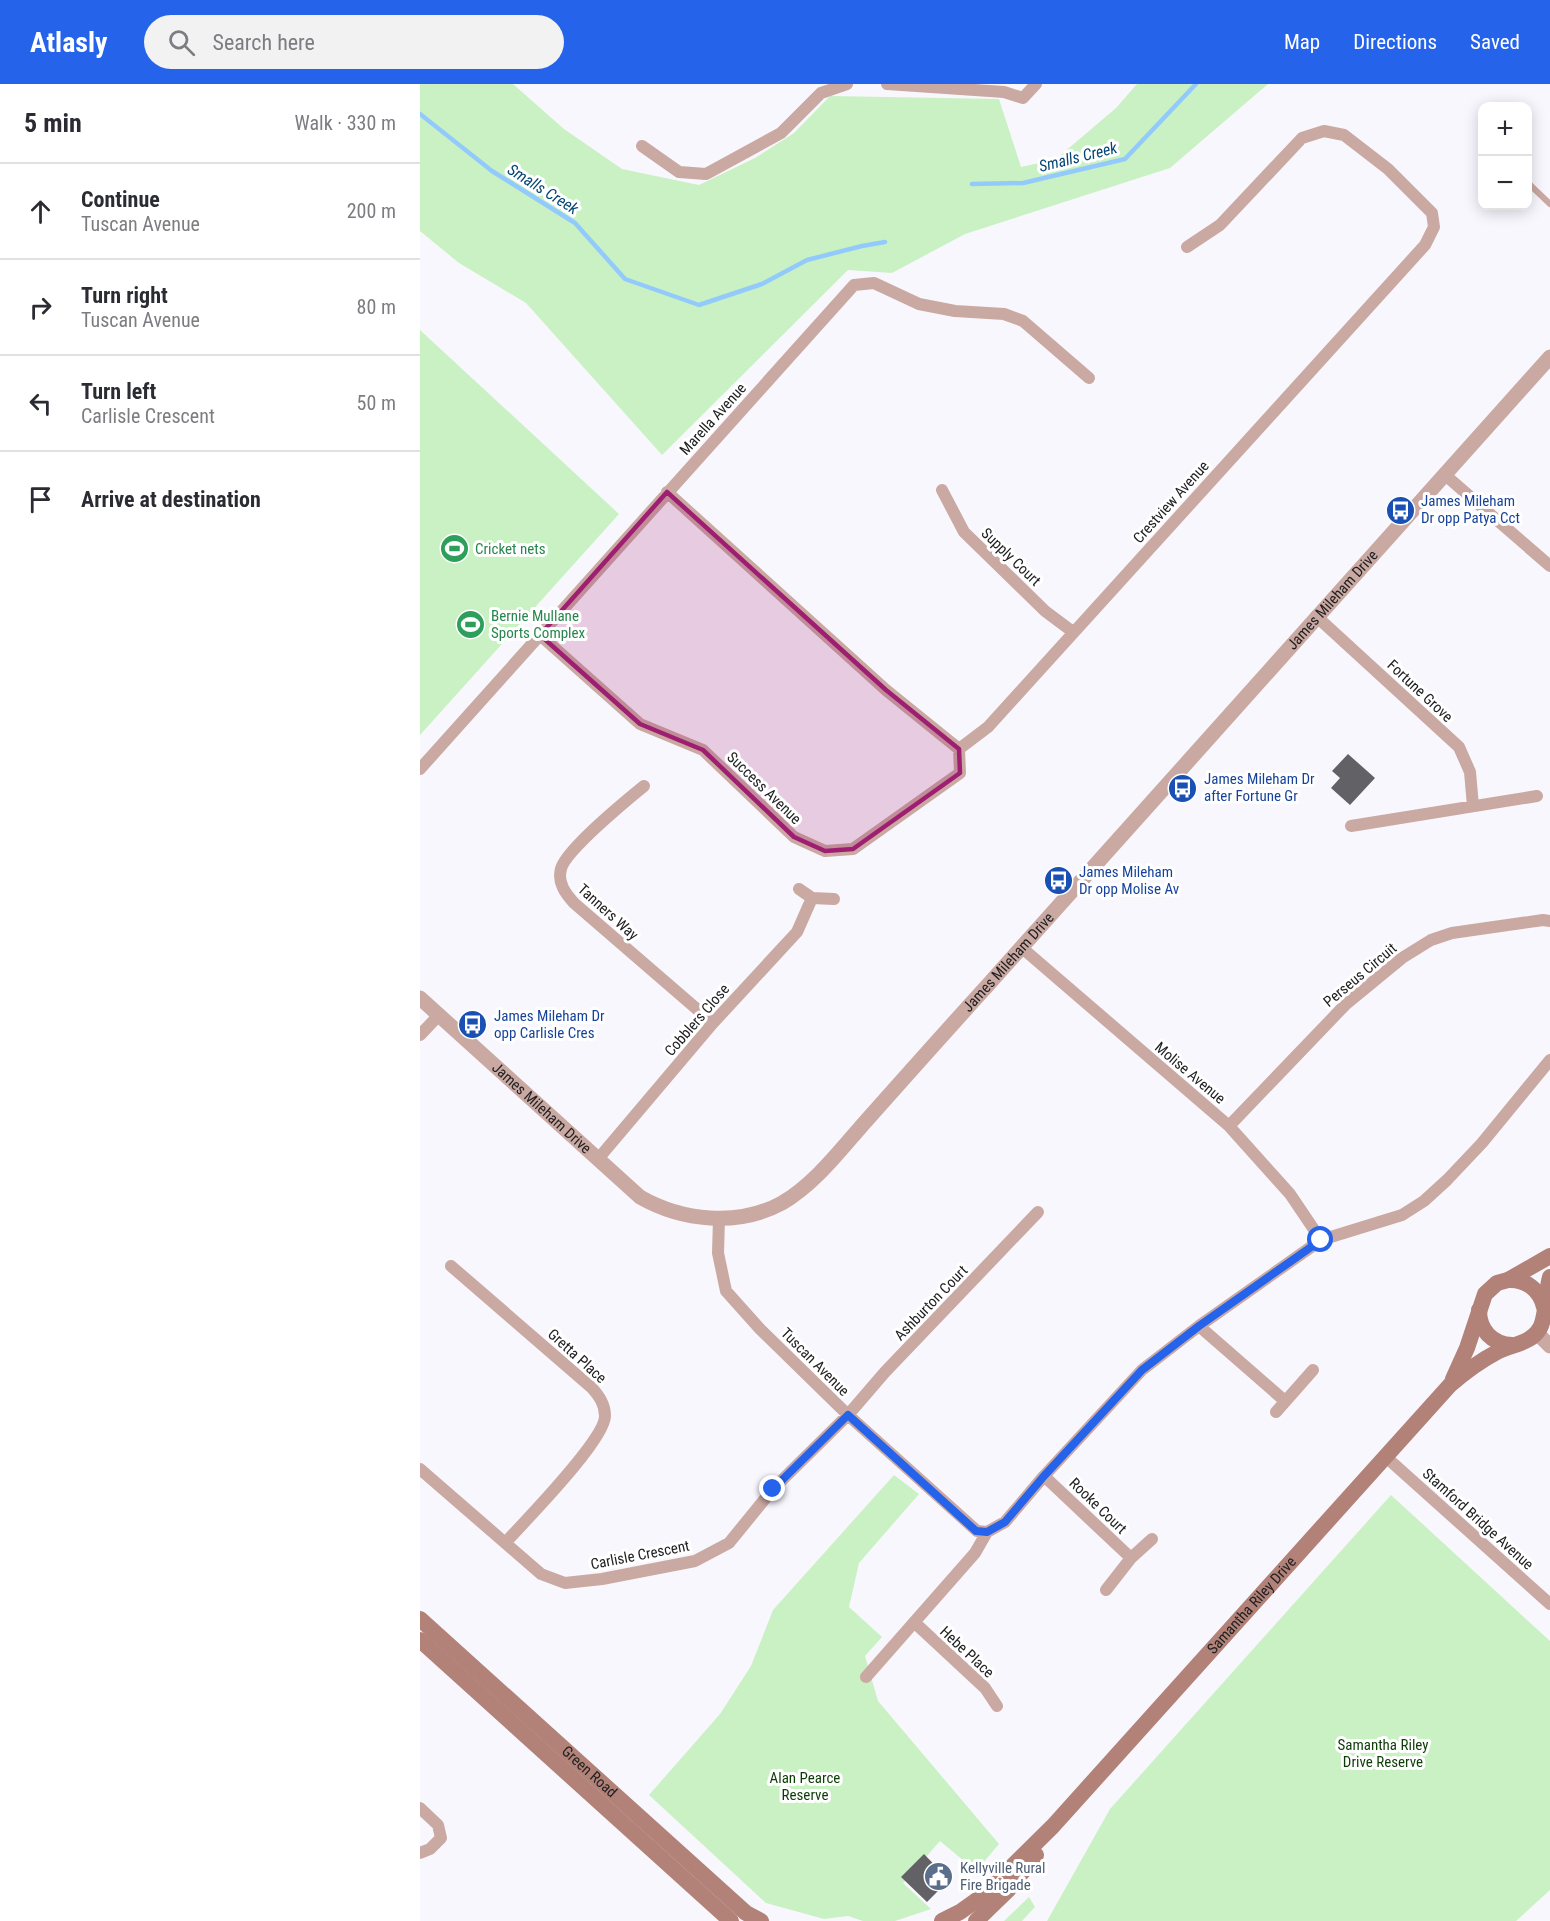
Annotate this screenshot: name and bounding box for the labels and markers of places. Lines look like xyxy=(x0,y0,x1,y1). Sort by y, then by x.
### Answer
place label: James Mileham Dr opp Patya Cct xyxy=(1421,492,1520,527)
bus stop icon: James Mileham Dr opp Patya Cct xyxy=(1384,494,1416,526)
sports icon: Cricket nets xyxy=(438,533,470,565)
place label: Cricket nets xyxy=(475,540,546,558)
place label: Bernie Mullane Sports Complex xyxy=(491,607,586,642)
sports icon: Bernie Mullane Sports Complex xyxy=(454,609,486,641)
place label: James Mileham Dr after Fortune Gr xyxy=(1204,770,1315,805)
bus stop icon: James Mileham Dr after Fortune Gr xyxy=(1167,772,1199,804)
place label: James Mileham Dr opp Molise Av xyxy=(1079,863,1180,898)
bus stop icon: James Mileham Dr opp Molise Av xyxy=(1042,865,1074,897)
place label: James Mileham Dr opp Carlisle Cres xyxy=(494,1007,605,1042)
bus stop icon: James Mileham Dr opp Carlisle Cres xyxy=(457,1009,489,1041)
place label: Kellyville Rural Fire Brigade xyxy=(960,1859,1046,1894)
public building icon: Kellyville Rural Fire Brigade xyxy=(923,1861,955,1893)

